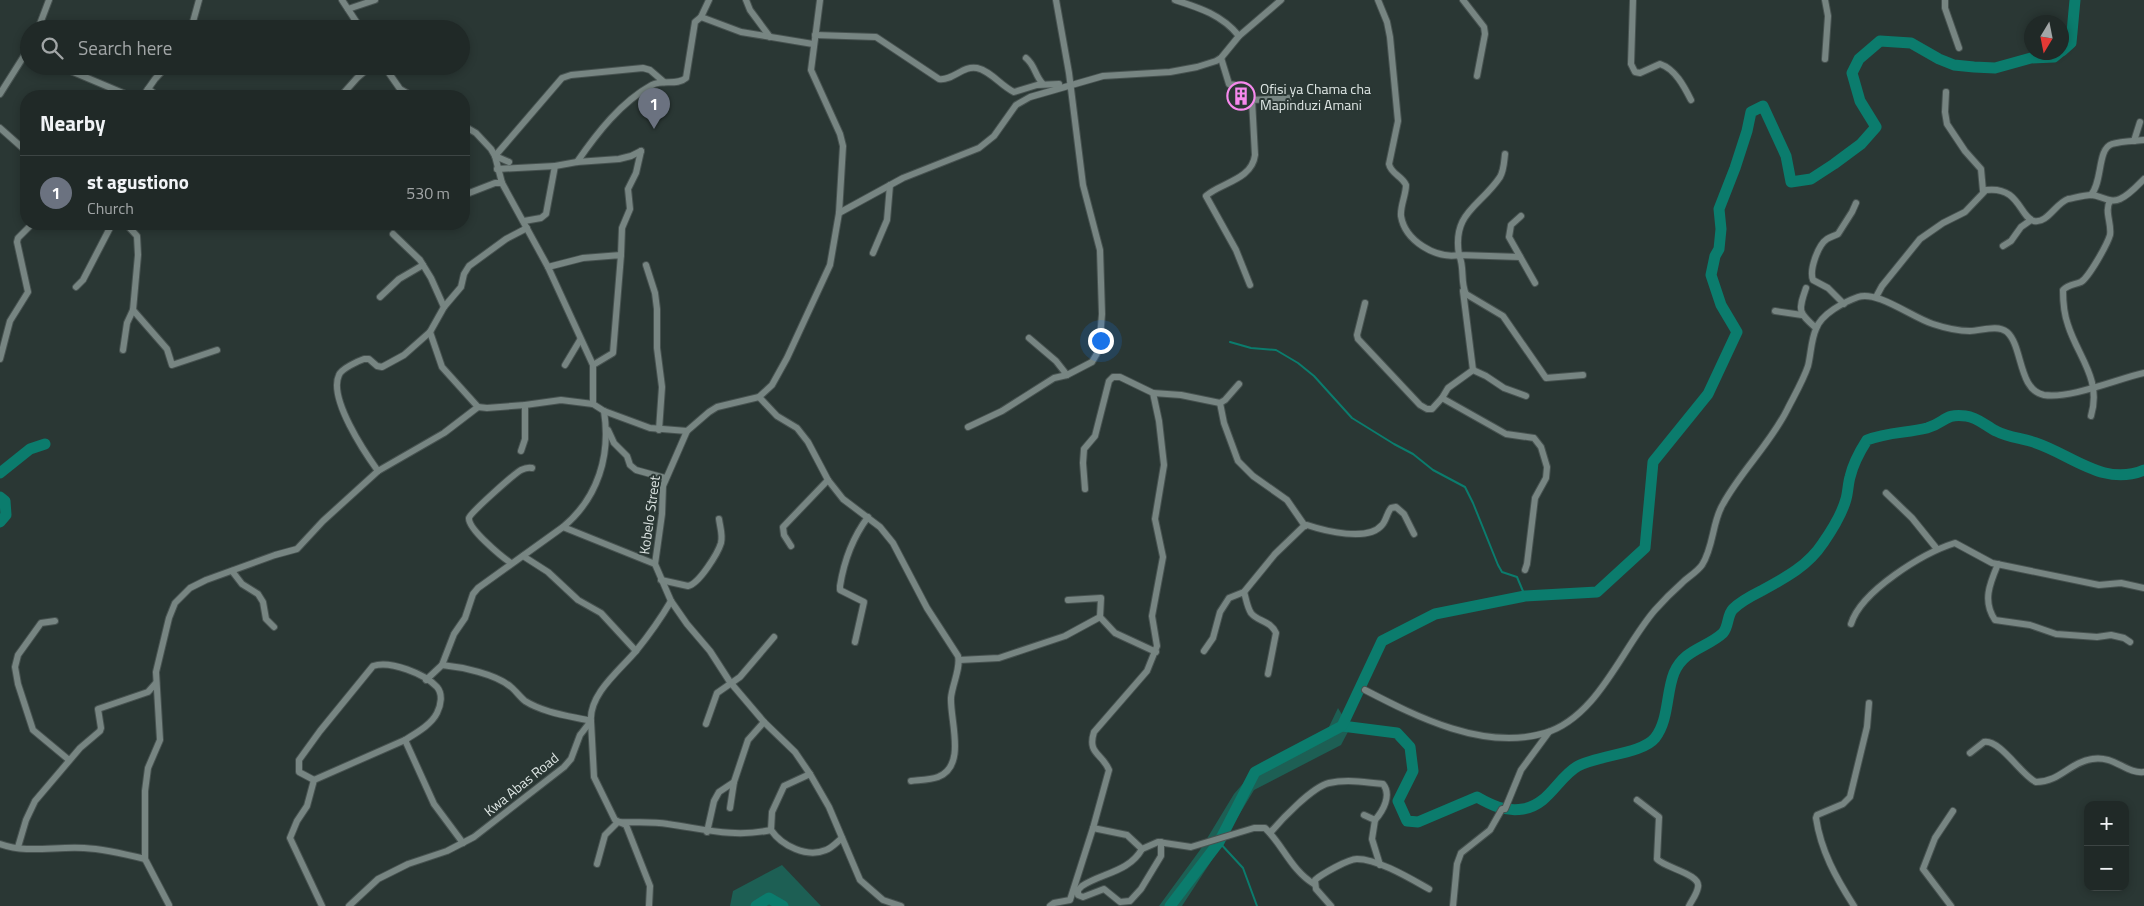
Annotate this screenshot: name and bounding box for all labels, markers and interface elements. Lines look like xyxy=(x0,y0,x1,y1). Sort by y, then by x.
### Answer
north arrow xyxy=(2024,15,2069,60)
search box xyxy=(20,20,470,75)
text: Search here xyxy=(78,33,172,62)
icon: search xyxy=(38,34,66,62)
place label: Ofisi ya Chama cha Mapinduzi Amani xyxy=(1260,78,1371,115)
building icon: Ofisi ya Chama cha Mapinduzi Amani xyxy=(1226,81,1256,111)
pin: 1 xyxy=(638,88,670,129)
text: Nearby xyxy=(40,107,105,139)
text: st agustiono xyxy=(87,167,189,196)
text: 1 xyxy=(52,181,60,205)
text: 530 m xyxy=(406,181,450,205)
text: Church xyxy=(87,196,134,220)
your location xyxy=(1088,328,1114,354)
street label: Kobelo Street xyxy=(633,474,665,556)
street label: Kwa Abas Road xyxy=(479,747,563,821)
map controls xyxy=(2084,801,2129,891)
button: + xyxy=(2084,801,2129,846)
button: − xyxy=(2084,846,2129,891)

